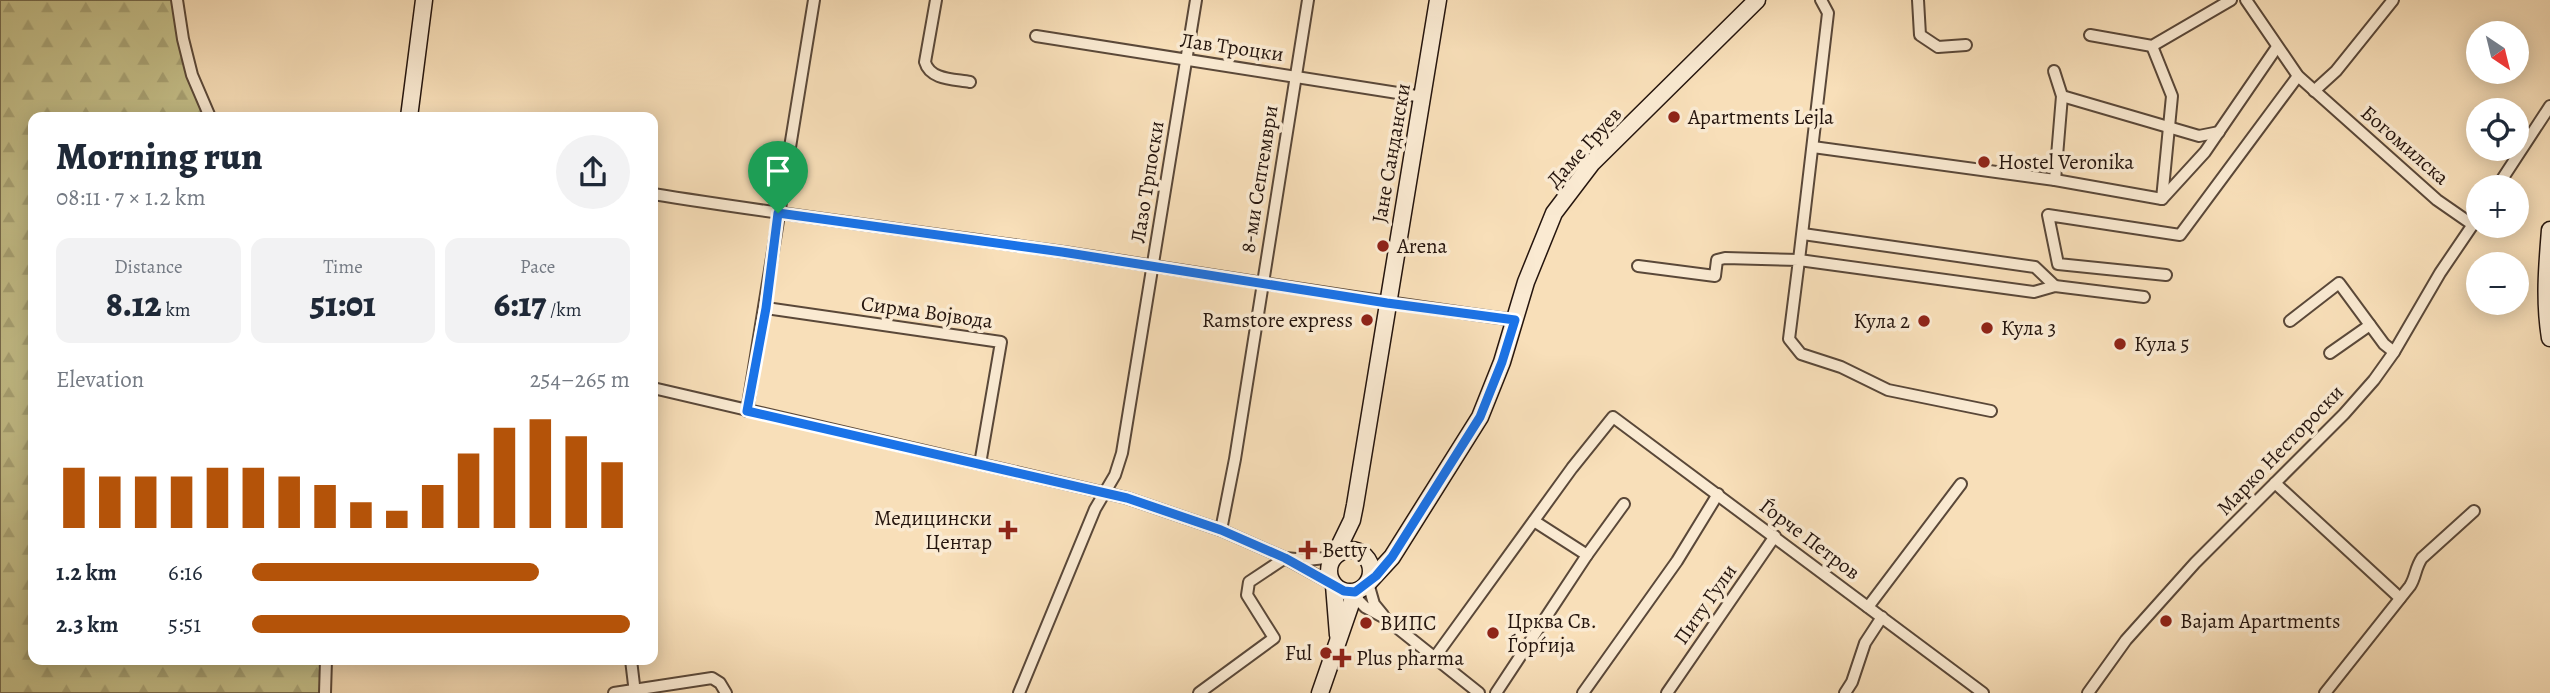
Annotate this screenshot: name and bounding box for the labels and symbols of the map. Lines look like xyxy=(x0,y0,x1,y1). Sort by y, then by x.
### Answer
north arrow xyxy=(2466,21,2529,84)
street label: Лав Троцки xyxy=(1178,26,1286,68)
street label: Јане Сандански xyxy=(1365,81,1417,225)
street label: Богомилска xyxy=(2355,99,2455,191)
street label: Даме Груев xyxy=(1540,101,1628,193)
street label: 8-ми Септември xyxy=(1233,103,1285,255)
place label: Apartments Lejla xyxy=(1687,103,1834,131)
marker: Apartments Lejla xyxy=(1666,109,1682,125)
street label: Лазо Трпоски xyxy=(1124,119,1170,245)
pin xyxy=(748,141,808,213)
place label: Hostel Veronika xyxy=(1998,148,2134,176)
marker: Hostel Veronika xyxy=(1976,154,1992,170)
place label: Arena xyxy=(1396,232,1448,260)
marker: Arena xyxy=(1375,238,1391,254)
street label: Сирма Војвода xyxy=(859,289,995,335)
place label: Ramstore express xyxy=(1202,306,1353,334)
place label: Кула 2 xyxy=(1853,307,1910,335)
marker: Ramstore express xyxy=(1359,312,1375,328)
marker: Кула 2 xyxy=(1916,313,1932,329)
place label: Кула 3 xyxy=(2001,314,2056,342)
marker: Кула 3 xyxy=(1979,320,1995,336)
place label: Кула 5 xyxy=(2134,330,2190,358)
marker: Кула 5 xyxy=(2112,336,2128,352)
street label: Марко Нестороски xyxy=(2210,379,2350,521)
street label: Ѓорче Петров xyxy=(1754,492,1866,586)
place label: Медицински Центар xyxy=(874,504,992,556)
marker: Медицински Центар xyxy=(998,520,1018,540)
place label: Betty xyxy=(1322,536,1368,564)
marker: Betty xyxy=(1300,542,1316,558)
street label: Питу Гули xyxy=(1667,558,1743,650)
place label: Црква Св. Ѓoрѓијa xyxy=(1507,607,1597,659)
place label: Bajam Apartments xyxy=(2180,607,2340,635)
place label: ВИПС xyxy=(1380,609,1436,637)
marker: Bajam Apartments xyxy=(2158,613,2174,629)
marker: ВИПС xyxy=(1358,615,1374,631)
marker: Црква Св. Ѓoрѓијa xyxy=(1485,625,1501,641)
place label: Ful xyxy=(1285,639,1312,667)
place label: Plus pharma xyxy=(1356,644,1464,672)
marker: Ful xyxy=(1318,645,1334,661)
marker: Plus pharma xyxy=(1334,650,1350,666)

